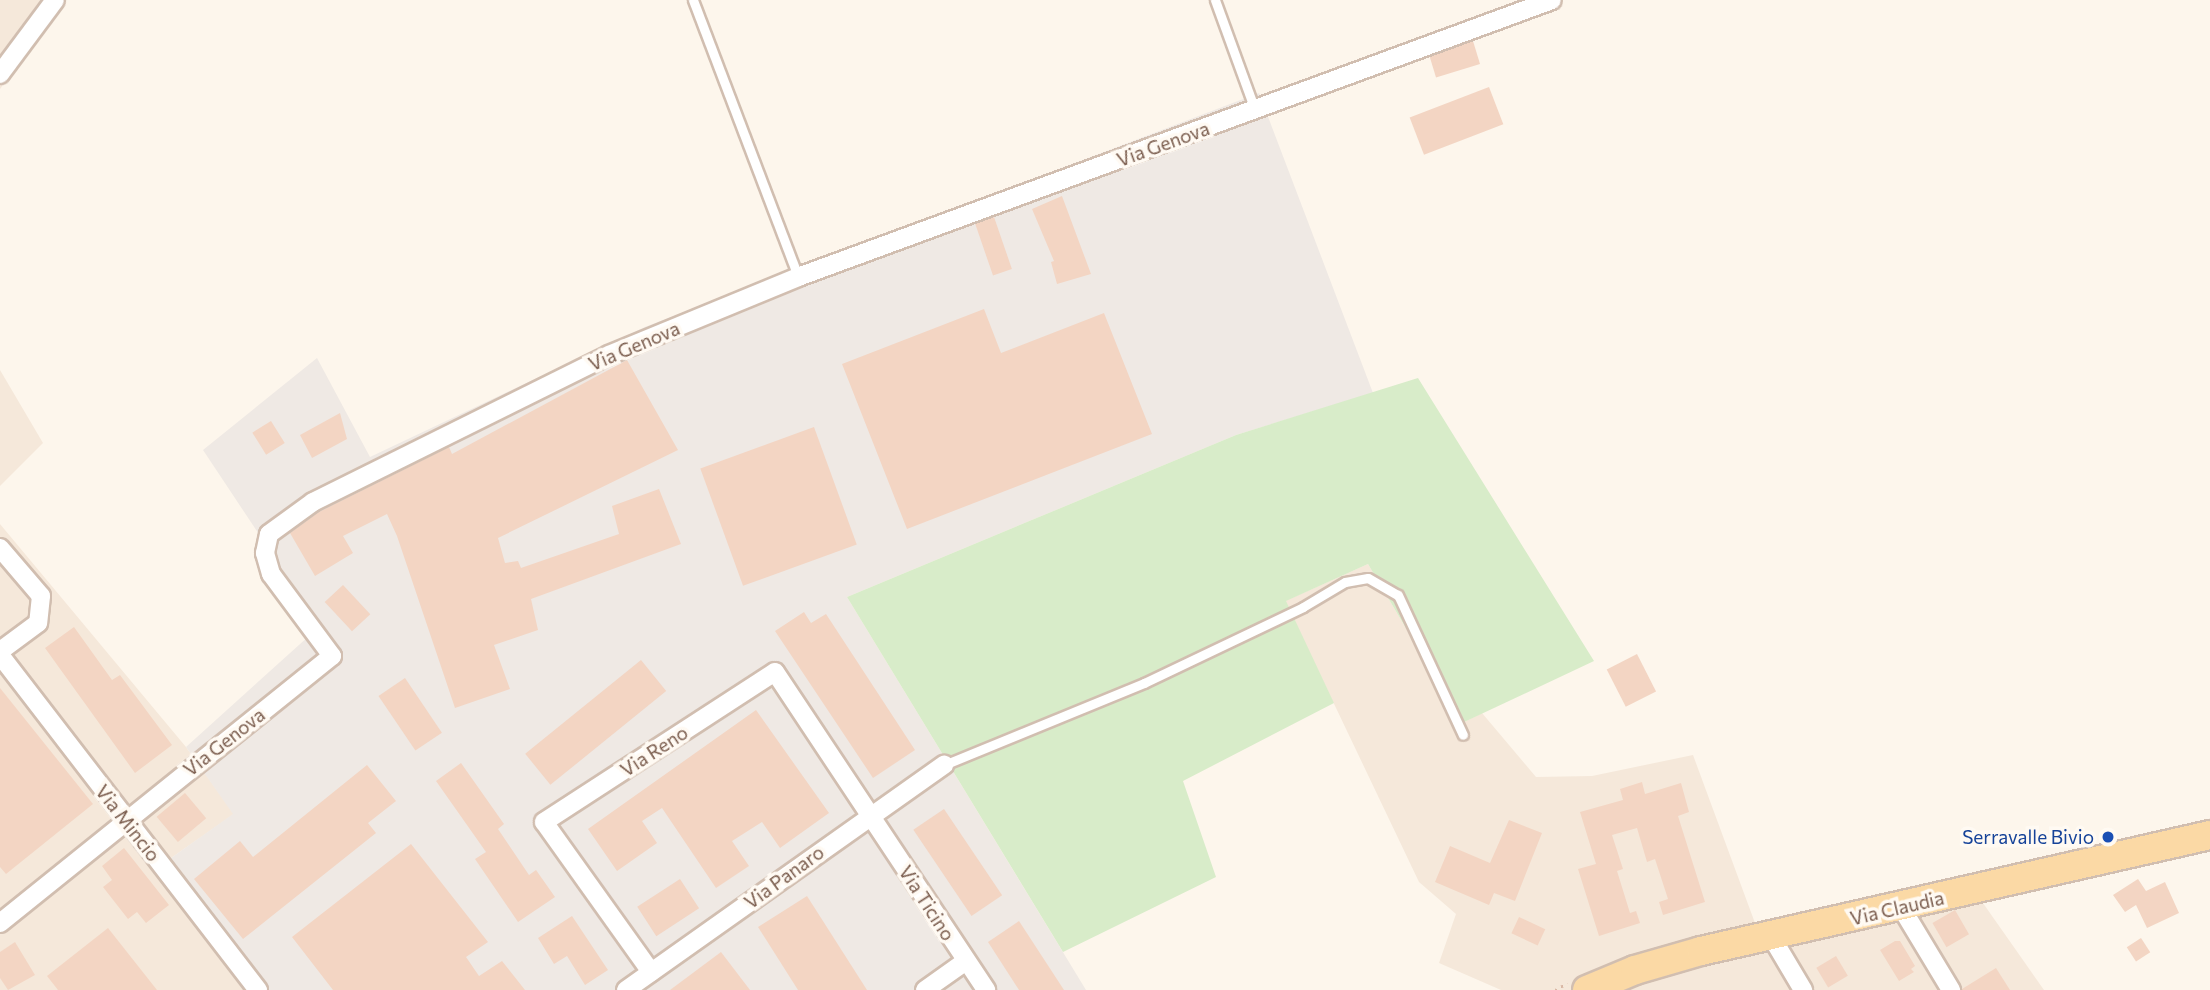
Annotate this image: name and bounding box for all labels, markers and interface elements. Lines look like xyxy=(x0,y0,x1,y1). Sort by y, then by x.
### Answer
street label: Via Genova xyxy=(1114,117,1212,171)
street label: Via Genova xyxy=(585,317,683,375)
street label: Via Genova xyxy=(179,703,269,781)
street label: Via Reno xyxy=(616,721,692,781)
street label: Via Mincio xyxy=(91,780,165,866)
place label: Serravalle Bivio xyxy=(1962,826,2094,848)
marker: Serravalle Bivio xyxy=(2100,829,2116,845)
street label: Via Panaro xyxy=(740,841,828,913)
street label: Via Ticino xyxy=(894,861,960,945)
street label: Via Claudia xyxy=(1848,886,1946,930)

